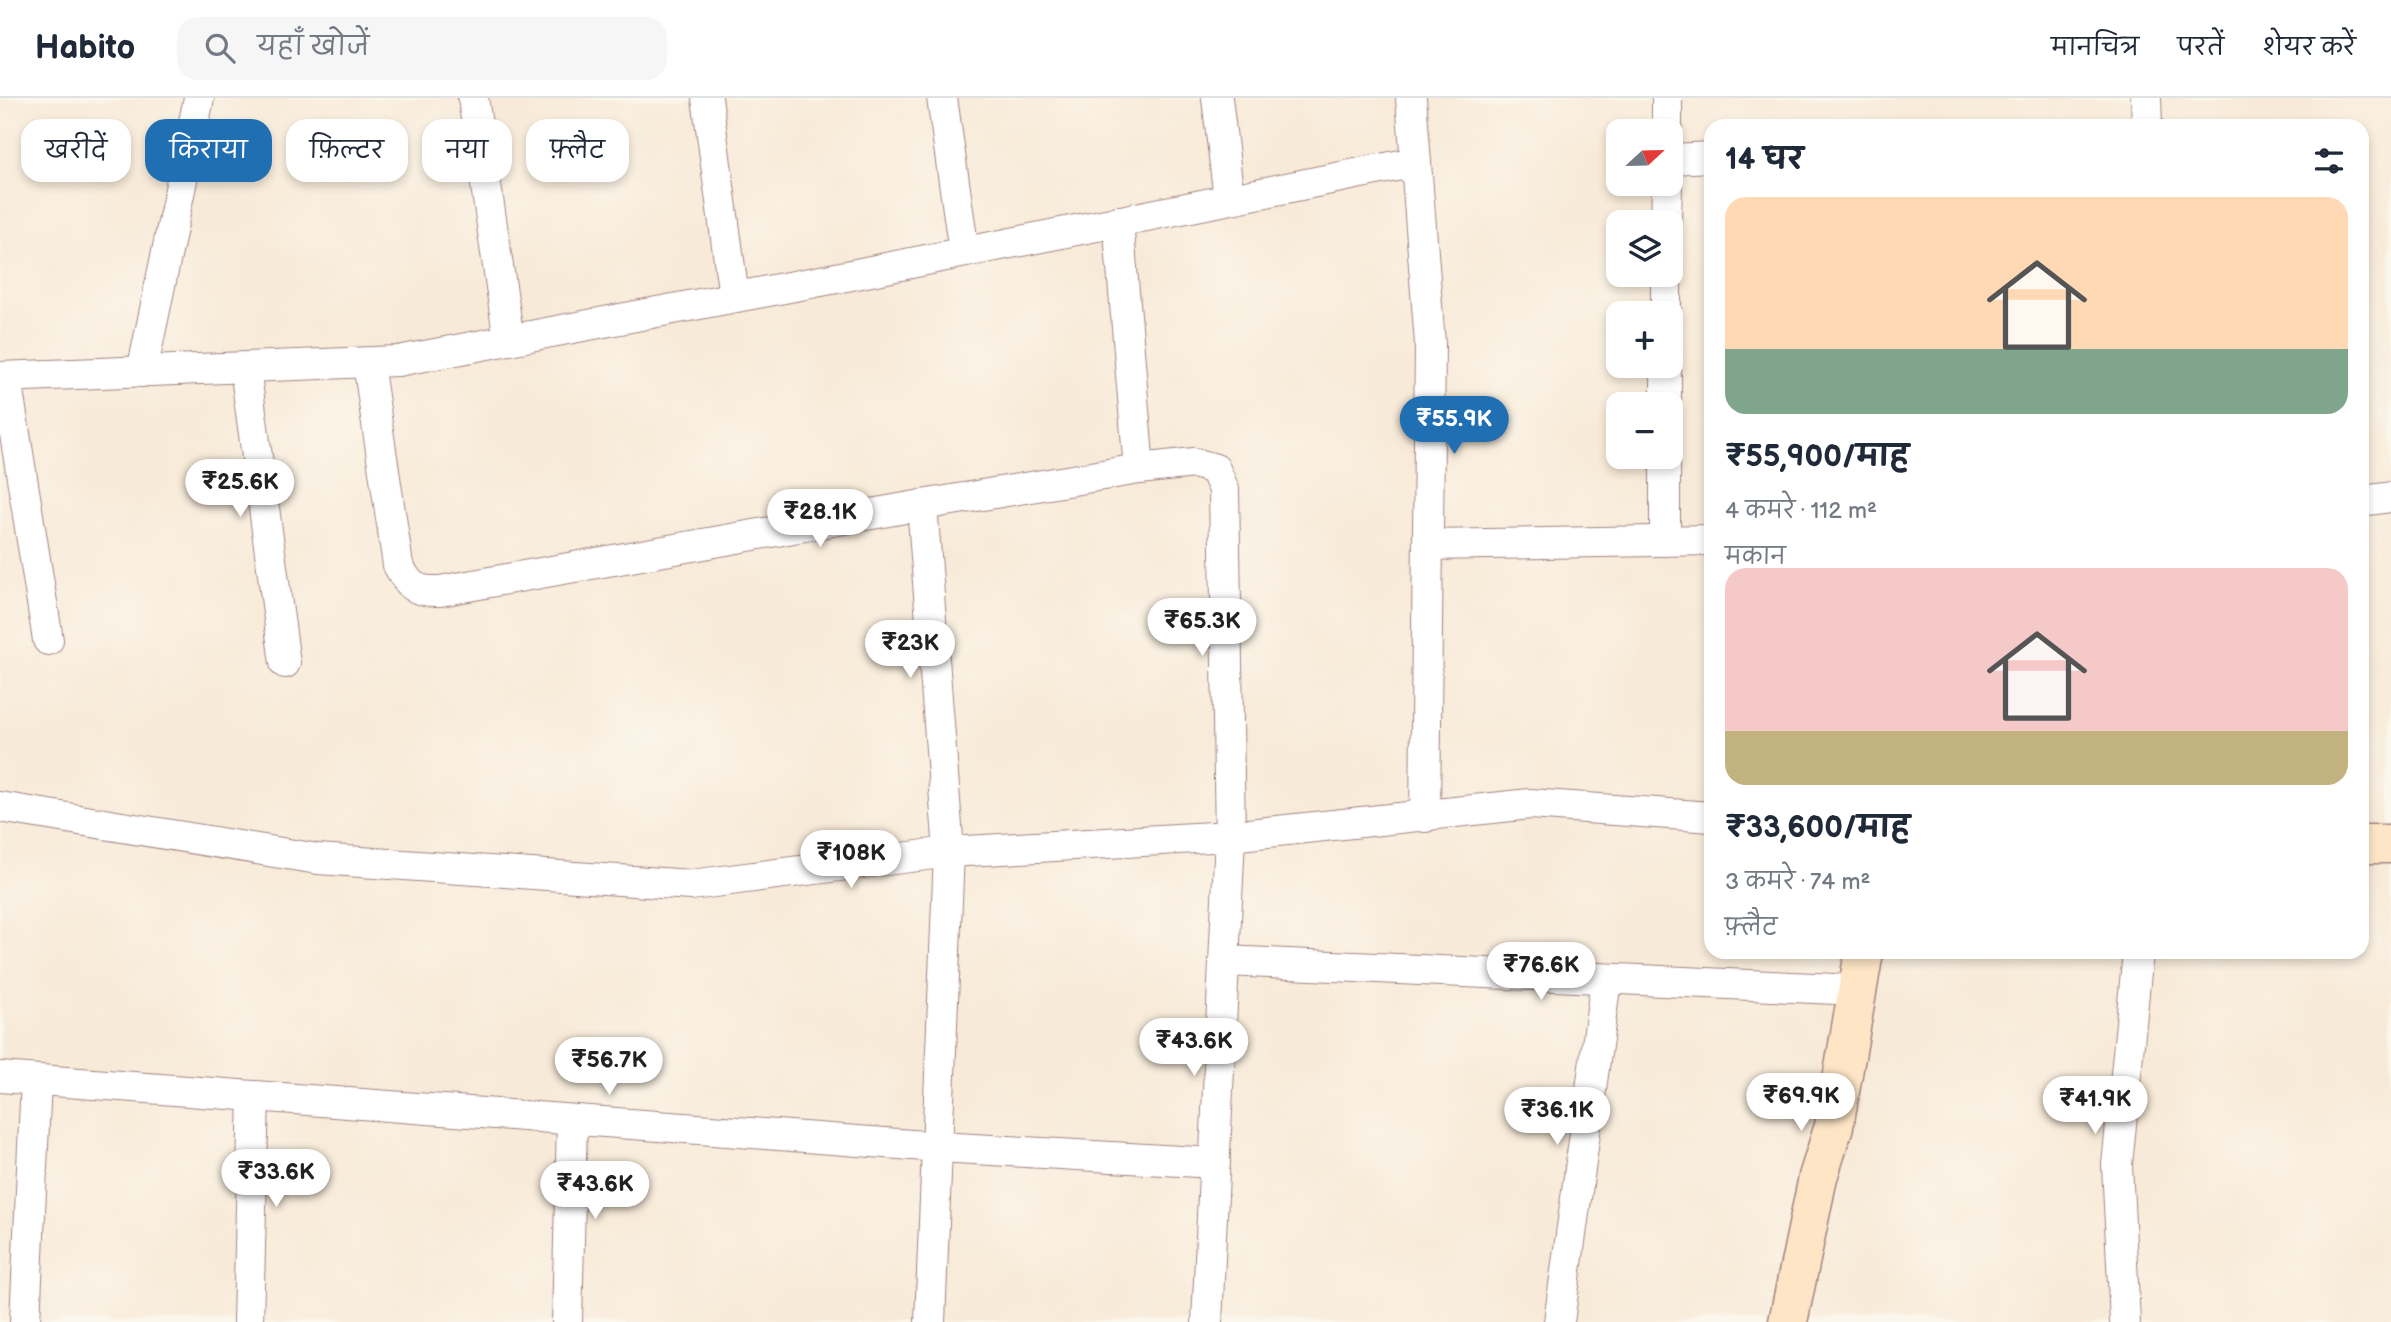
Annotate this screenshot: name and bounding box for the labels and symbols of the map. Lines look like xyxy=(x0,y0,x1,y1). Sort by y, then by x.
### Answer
north arrow xyxy=(1606,119,1684,196)
pin: ₹55.9K xyxy=(1397,396,1511,456)
pin: ₹25.6K xyxy=(183,460,297,519)
pin: ₹28.1K xyxy=(763,490,877,549)
pin: ₹65.3K xyxy=(1145,598,1259,658)
pin: ₹23K xyxy=(869,620,951,680)
pin: ₹108K xyxy=(802,830,900,890)
pin: ₹76.6K xyxy=(1484,942,1598,1002)
pin: ₹43.6K xyxy=(1137,1018,1251,1078)
pin: ₹56.7K xyxy=(552,1038,666,1097)
pin: ₹69.9K xyxy=(1744,1074,1858,1133)
pin: ₹41.9K xyxy=(2038,1076,2152,1136)
pin: ₹36.1K xyxy=(1500,1088,1614,1147)
pin: ₹33.6K xyxy=(219,1150,333,1209)
pin: ₹43.6K xyxy=(538,1162,652,1221)

